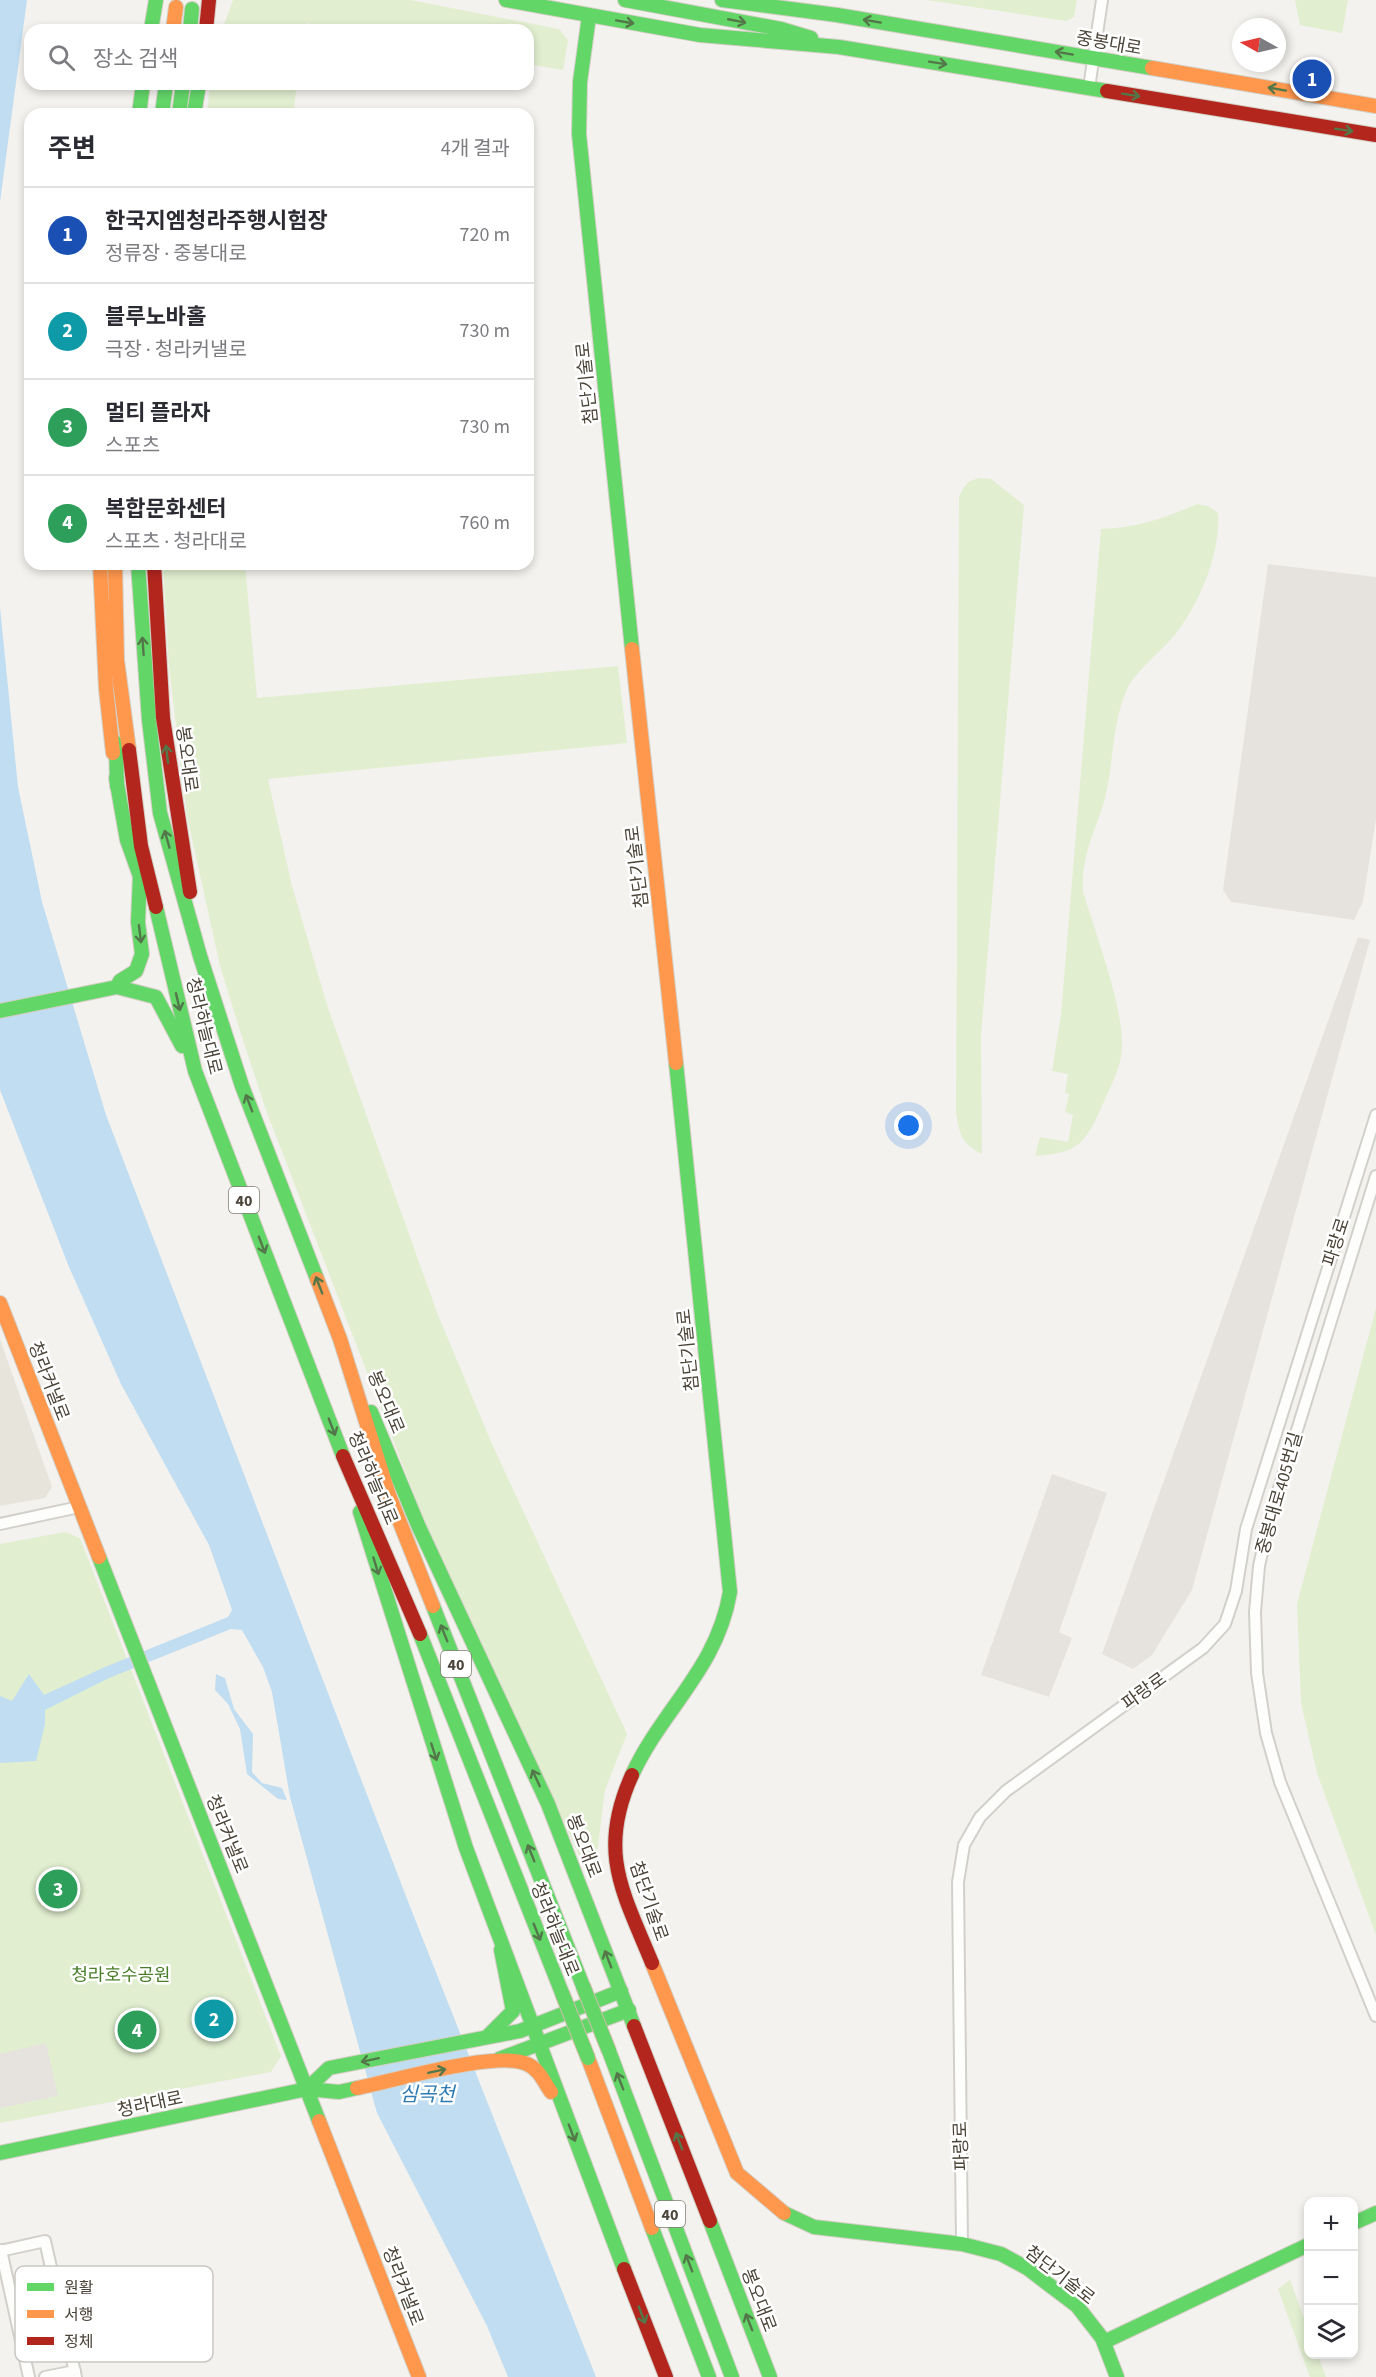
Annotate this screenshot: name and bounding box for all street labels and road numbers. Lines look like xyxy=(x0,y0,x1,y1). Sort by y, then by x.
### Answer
street label: 중봉대로 xyxy=(1074,25,1144,62)
street label: 첨단기술로 xyxy=(571,340,604,425)
street label: 봉오대로 xyxy=(170,725,203,794)
street label: 첨단기술로 xyxy=(620,824,655,910)
street label: 청라하늘대로 xyxy=(179,975,228,1077)
road number: 40 xyxy=(229,1187,259,1213)
street label: 파랑로 xyxy=(1317,1215,1356,1270)
street label: 첨단기술로 xyxy=(672,1307,705,1392)
street label: 청라커낼로 xyxy=(22,1338,75,1424)
street label: 봉오대로 xyxy=(361,1367,410,1438)
street label: 청라하늘대로 xyxy=(342,1428,403,1529)
street label: 중봉대로405번길 xyxy=(1250,1429,1309,1557)
road number: 40 xyxy=(441,1651,471,1677)
street label: 파랑로 xyxy=(1117,1667,1172,1716)
street label: 청라커낼로 xyxy=(199,1791,254,1877)
street label: 봉오대로 xyxy=(560,1811,607,1882)
street label: 첨단기술로 xyxy=(623,1858,674,1944)
street label: 청라하늘대로 xyxy=(524,1878,585,1980)
street label: 청라대로 xyxy=(115,2085,185,2124)
street label: 파랑로 xyxy=(948,2121,975,2171)
road number: 40 xyxy=(655,2201,685,2227)
street label: 첨단기술로 xyxy=(1019,2240,1100,2311)
street label: 청라커낼로 xyxy=(376,2243,429,2329)
street label: 봉오대로 xyxy=(735,2265,782,2336)

